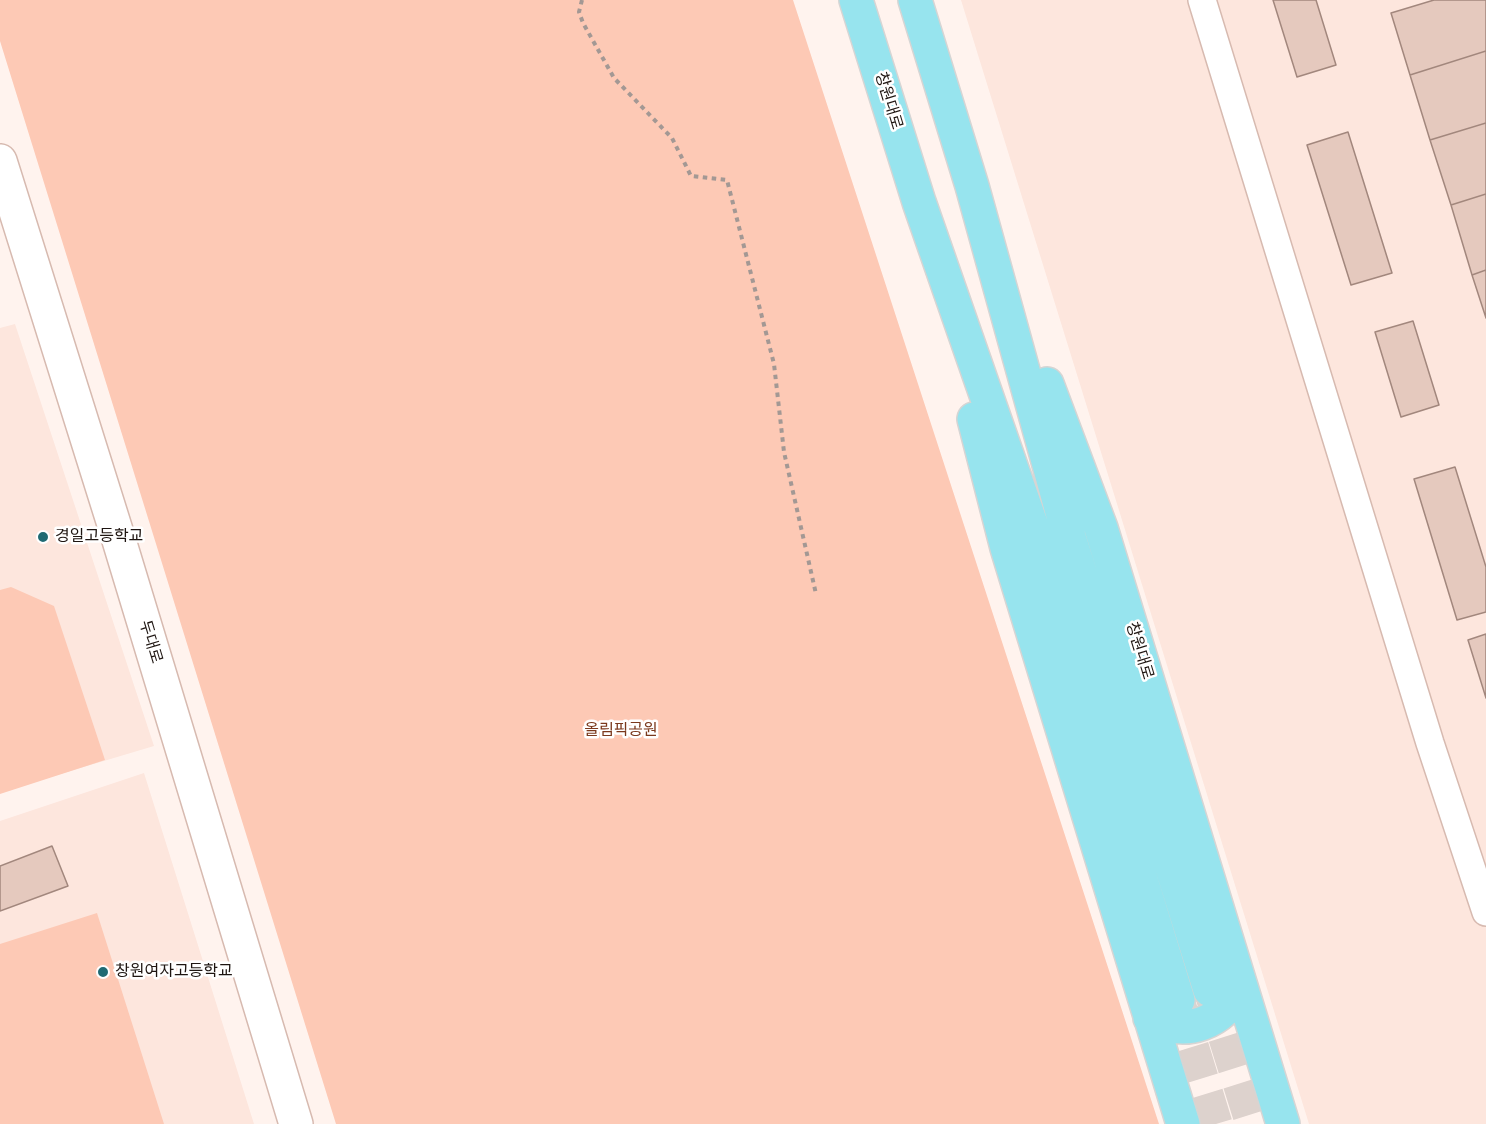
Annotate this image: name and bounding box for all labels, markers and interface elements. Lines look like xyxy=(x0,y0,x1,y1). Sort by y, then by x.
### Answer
street label: 창원대로 xyxy=(870,70,906,132)
place label: 경일고등학교 xyxy=(55,527,143,547)
marker: 경일고등학교 xyxy=(36,530,50,544)
street label: 두대로 xyxy=(134,618,166,666)
street label: 창원대로 xyxy=(1121,620,1157,682)
park label: 올림픽공원 xyxy=(584,721,658,741)
place label: 창원여자고등학교 xyxy=(115,962,233,982)
marker: 창원여자고등학교 xyxy=(96,965,110,979)

